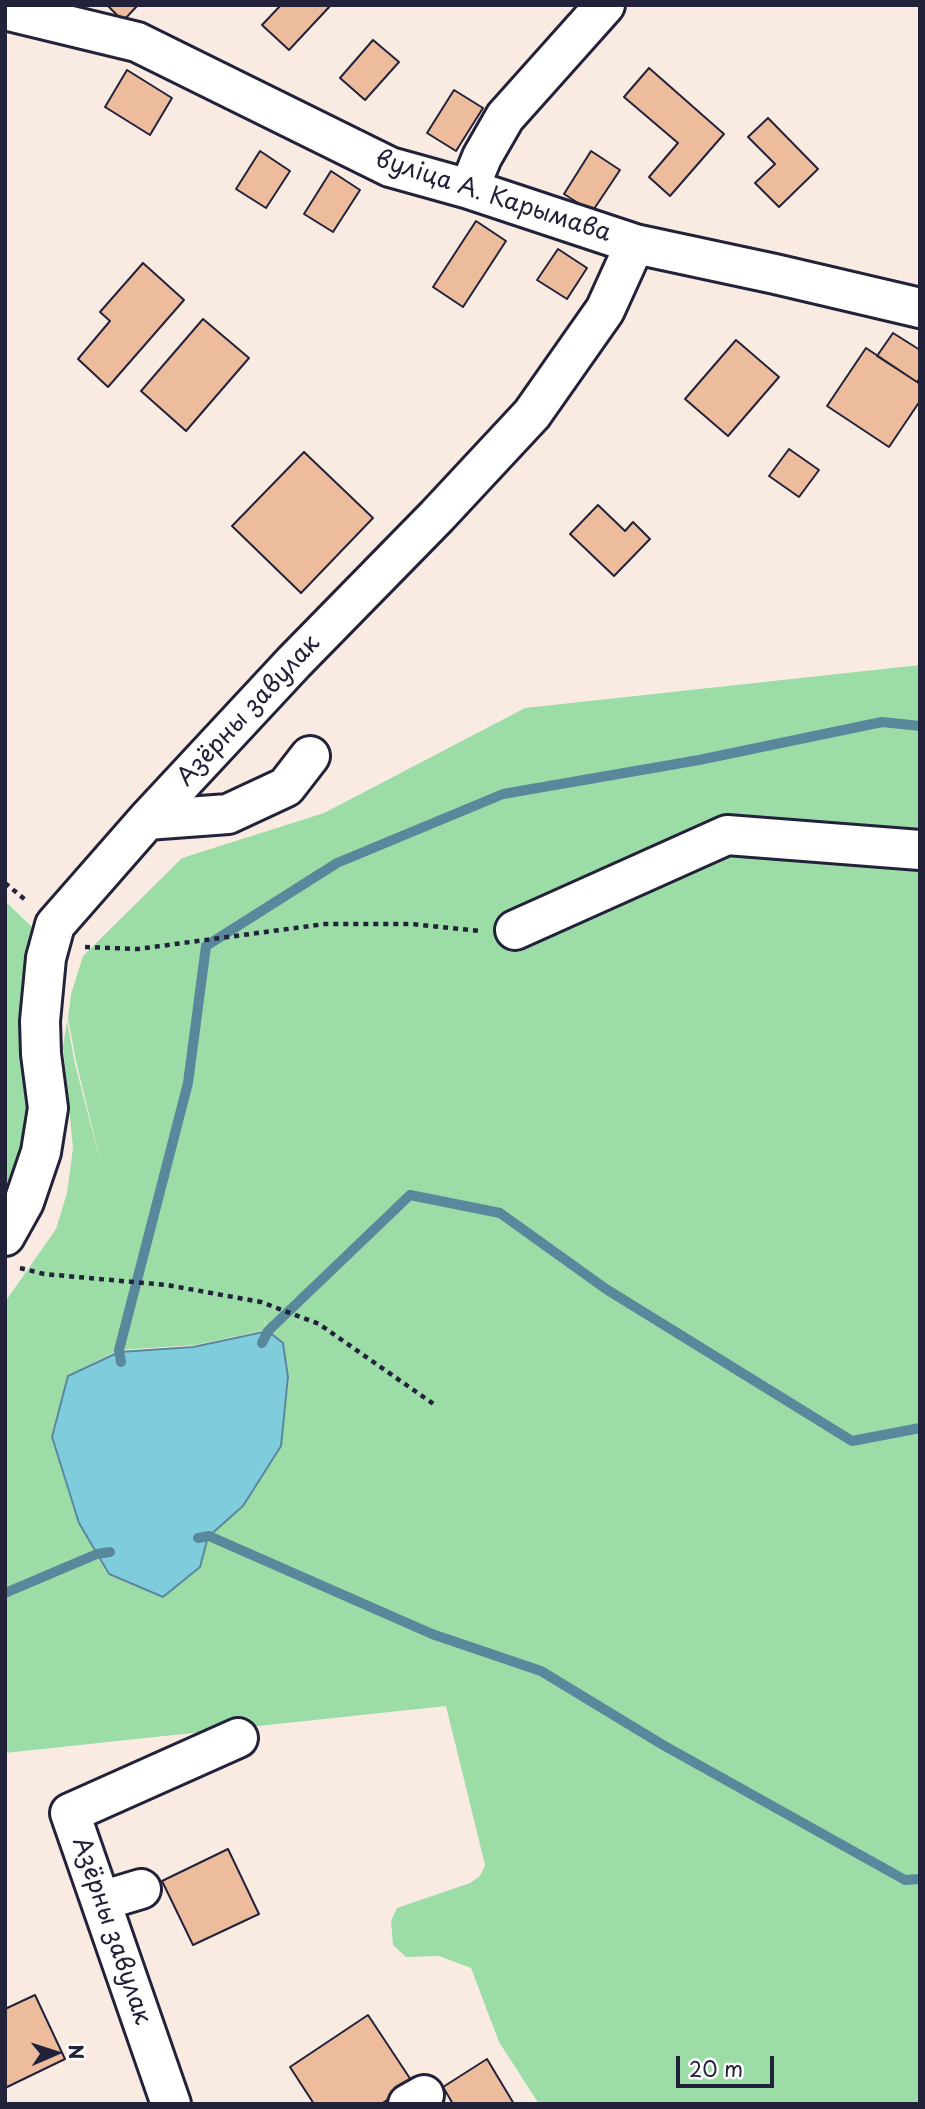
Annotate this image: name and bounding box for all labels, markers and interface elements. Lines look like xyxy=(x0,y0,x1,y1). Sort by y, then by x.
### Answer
street label: вуліца А. Карымава xyxy=(372,145,614,249)
street label: Азёрны завулак xyxy=(172,629,326,793)
street label: Азёрны завулак xyxy=(65,1834,157,2028)
north arrow xyxy=(21,2018,91,2088)
scale bar xyxy=(680,2042,778,2086)
text: N xyxy=(63,2044,91,2060)
text: 20 m xyxy=(689,2052,743,2084)

